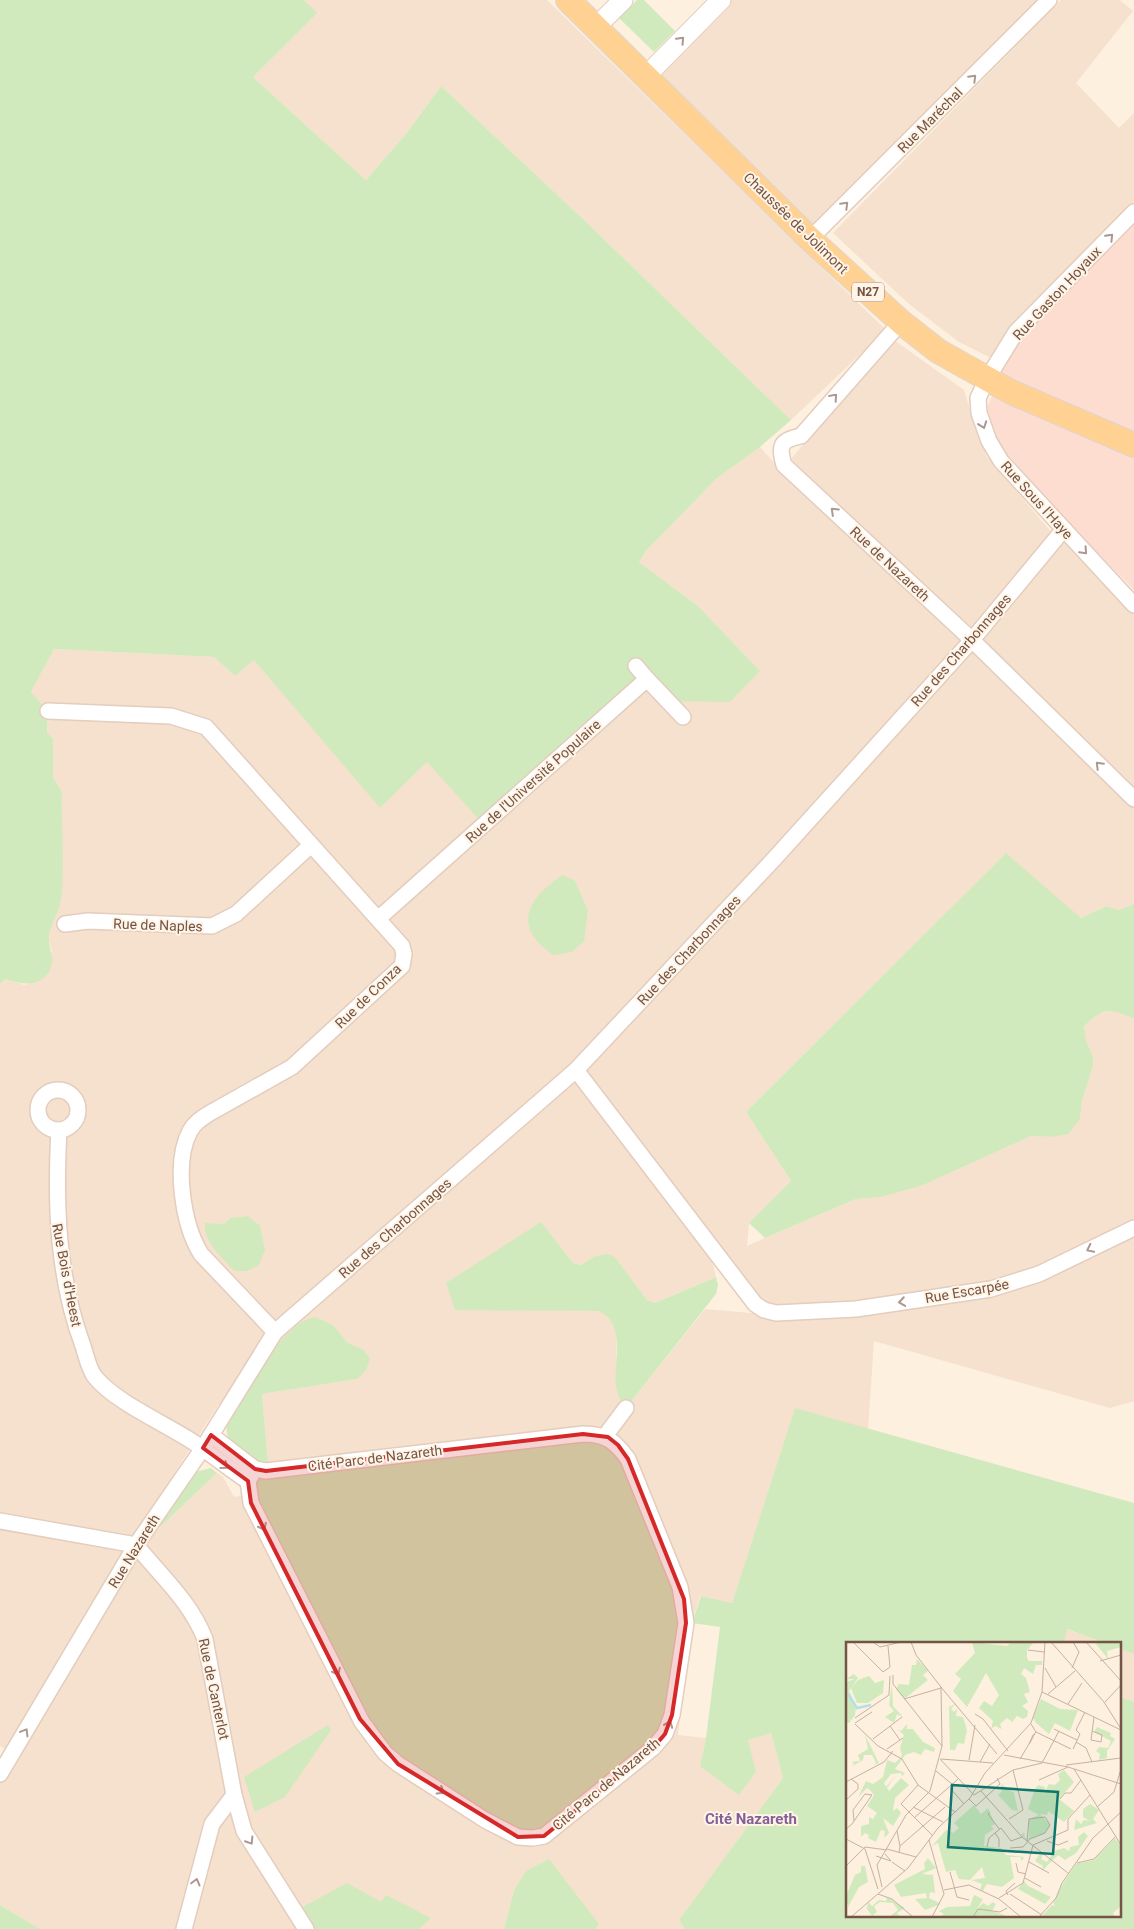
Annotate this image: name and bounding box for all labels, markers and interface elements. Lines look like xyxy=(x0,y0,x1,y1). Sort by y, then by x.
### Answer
one-way arrow xyxy=(675,37,684,46)
one-way arrow xyxy=(967,75,976,84)
street label: Rue Maréchal xyxy=(894,84,966,156)
street label: Chaussée de Jolimont xyxy=(741,169,852,277)
one-way arrow xyxy=(839,202,848,211)
one-way arrow xyxy=(1104,234,1113,243)
street label: Rue Gaston Hoyaux xyxy=(1010,243,1104,343)
road number: N27 xyxy=(852,282,884,302)
one-way arrow xyxy=(829,394,838,403)
one-way arrow xyxy=(977,420,987,429)
street label: Rue Sous l'Haye xyxy=(998,458,1076,542)
one-way arrow xyxy=(830,508,839,517)
street label: Rue de Nazareth xyxy=(847,523,933,605)
one-way arrow xyxy=(1078,545,1087,554)
street label: Rue des Charbonnages xyxy=(908,590,1014,710)
street label: Rue de l'Université Populaire xyxy=(462,716,604,846)
one-way arrow xyxy=(1096,762,1105,771)
street label: Rue des Charbonnages xyxy=(634,892,744,1008)
street label: Rue de Naples xyxy=(113,915,203,935)
street label: Rue de Conza xyxy=(332,961,404,1031)
street label: Rue des Charbonnages xyxy=(335,1175,455,1281)
street label: Rue Bois d'Heest xyxy=(49,1222,85,1328)
one-way arrow xyxy=(1086,1243,1095,1253)
street label: Rue Escarpée xyxy=(924,1276,1010,1306)
one-way arrow xyxy=(897,1296,905,1307)
street label: Cité Parc de Nazareth xyxy=(307,1442,443,1474)
one-way arrow xyxy=(219,1460,228,1469)
street label: Rue Nazareth xyxy=(105,1511,163,1591)
one-way arrow xyxy=(257,1522,267,1531)
street label: Rue de Canterlot xyxy=(195,1637,233,1742)
inset map xyxy=(846,1642,1122,1916)
one-way arrow xyxy=(331,1667,341,1676)
one-way arrow xyxy=(663,1720,673,1729)
one-way arrow xyxy=(19,1728,29,1737)
street label: Cité Parc de Nazareth xyxy=(549,1734,663,1834)
one-way arrow xyxy=(435,1785,444,1795)
district label: Cité Nazareth xyxy=(705,1810,797,1828)
one-way arrow xyxy=(244,1835,254,1844)
one-way arrow xyxy=(191,1878,201,1886)

